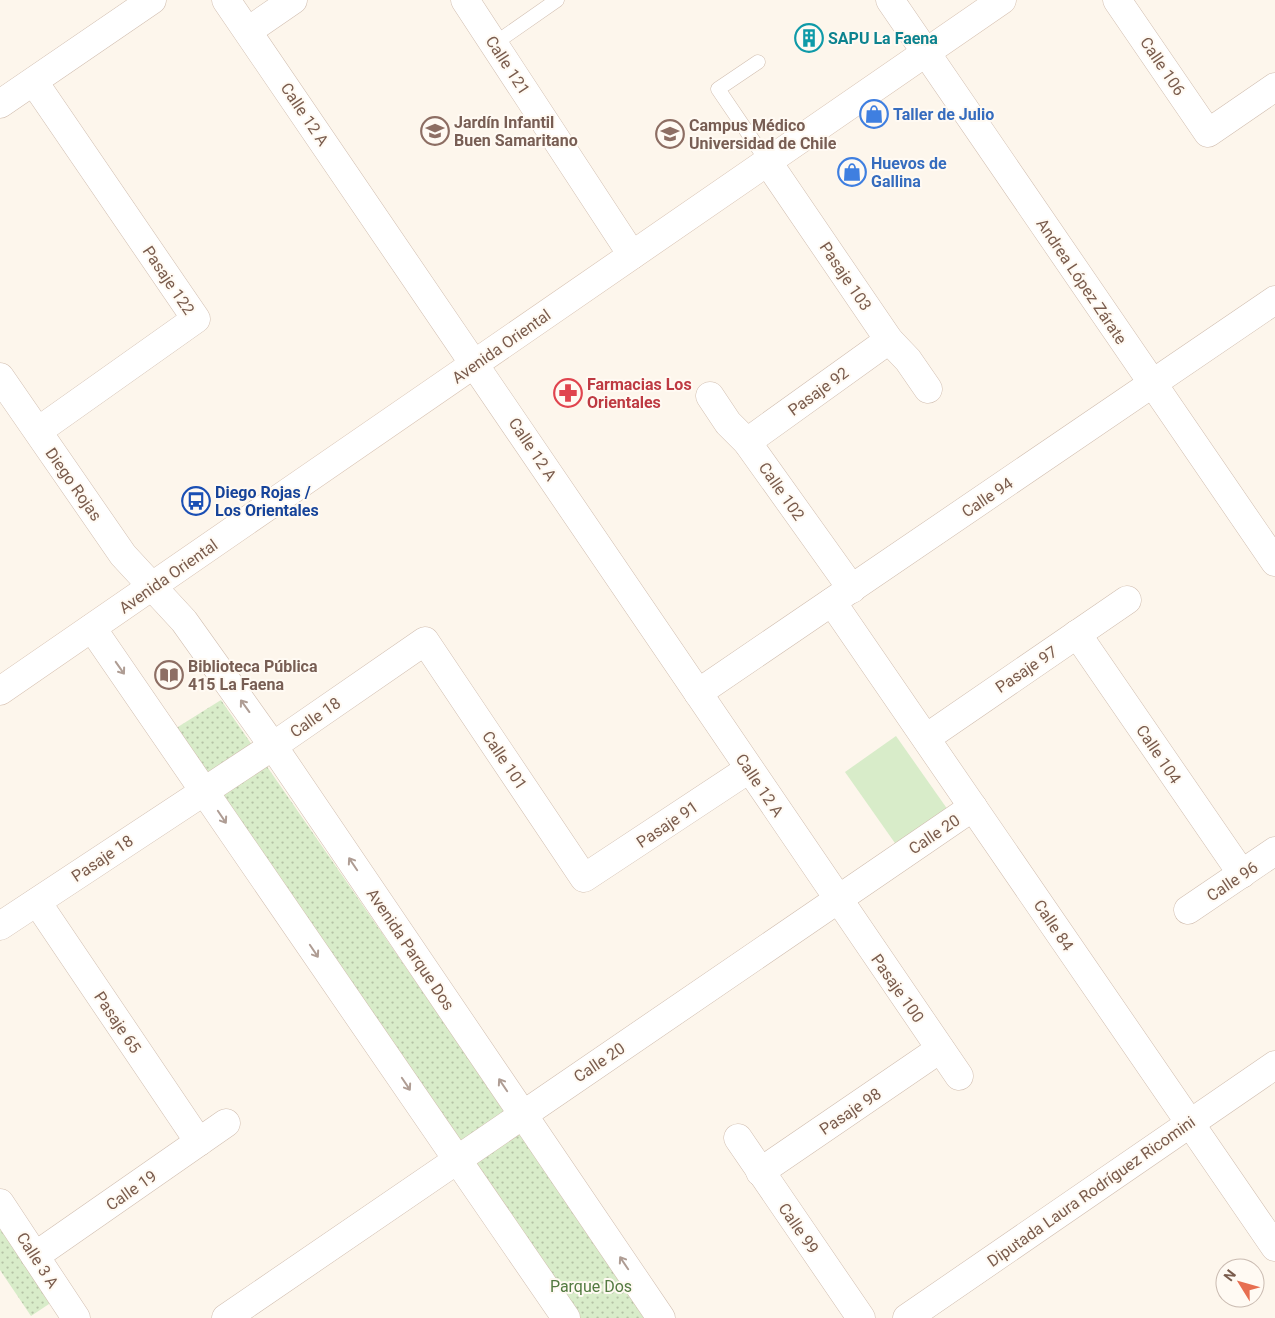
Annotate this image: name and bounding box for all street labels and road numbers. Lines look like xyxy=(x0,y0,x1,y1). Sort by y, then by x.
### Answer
street label: Calle 121 xyxy=(482,32,534,98)
street label: Calle 106 xyxy=(1136,33,1189,99)
street label: Calle 12 A xyxy=(277,79,333,150)
street label: Andrea López Zárate xyxy=(1032,215,1131,348)
street label: Pasaje 103 xyxy=(816,238,876,314)
street label: Pasaje 122 xyxy=(139,242,199,318)
street label: Avenida Oriental xyxy=(448,305,554,387)
street label: Pasaje 92 xyxy=(784,363,852,420)
street label: Calle 12 A xyxy=(505,414,561,485)
street label: Diego Rojas xyxy=(42,444,106,524)
street label: Calle 102 xyxy=(755,459,808,524)
street label: Calle 94 xyxy=(958,474,1016,521)
street label: Avenida Oriental xyxy=(115,535,221,617)
street label: Pasaje 97 xyxy=(992,642,1061,697)
street label: Calle 18 xyxy=(286,693,344,742)
street label: Calle 104 xyxy=(1132,721,1185,787)
street label: Calle 101 xyxy=(478,727,531,793)
street label: Calle 12 A xyxy=(732,750,788,821)
street label: Pasaje 91 xyxy=(633,797,702,852)
street label: Calle 20 xyxy=(905,811,963,858)
street label: Pasaje 18 xyxy=(68,831,137,886)
street label: Calle 96 xyxy=(1203,858,1261,905)
street label: Avenida Parque Dos xyxy=(363,885,458,1014)
street label: Calle 84 xyxy=(1030,896,1077,954)
street label: Pasaje 100 xyxy=(867,951,928,1026)
street label: Pasaje 65 xyxy=(90,988,145,1057)
street label: Calle 20 xyxy=(570,1039,628,1086)
street label: Pasaje 98 xyxy=(816,1084,885,1139)
street label: Diputada Laura Rodríguez Ricomini xyxy=(984,1112,1199,1271)
street label: Calle 19 xyxy=(102,1166,160,1215)
street label: Calle 99 xyxy=(774,1199,823,1257)
street label: Calle 3 A xyxy=(13,1229,63,1292)

